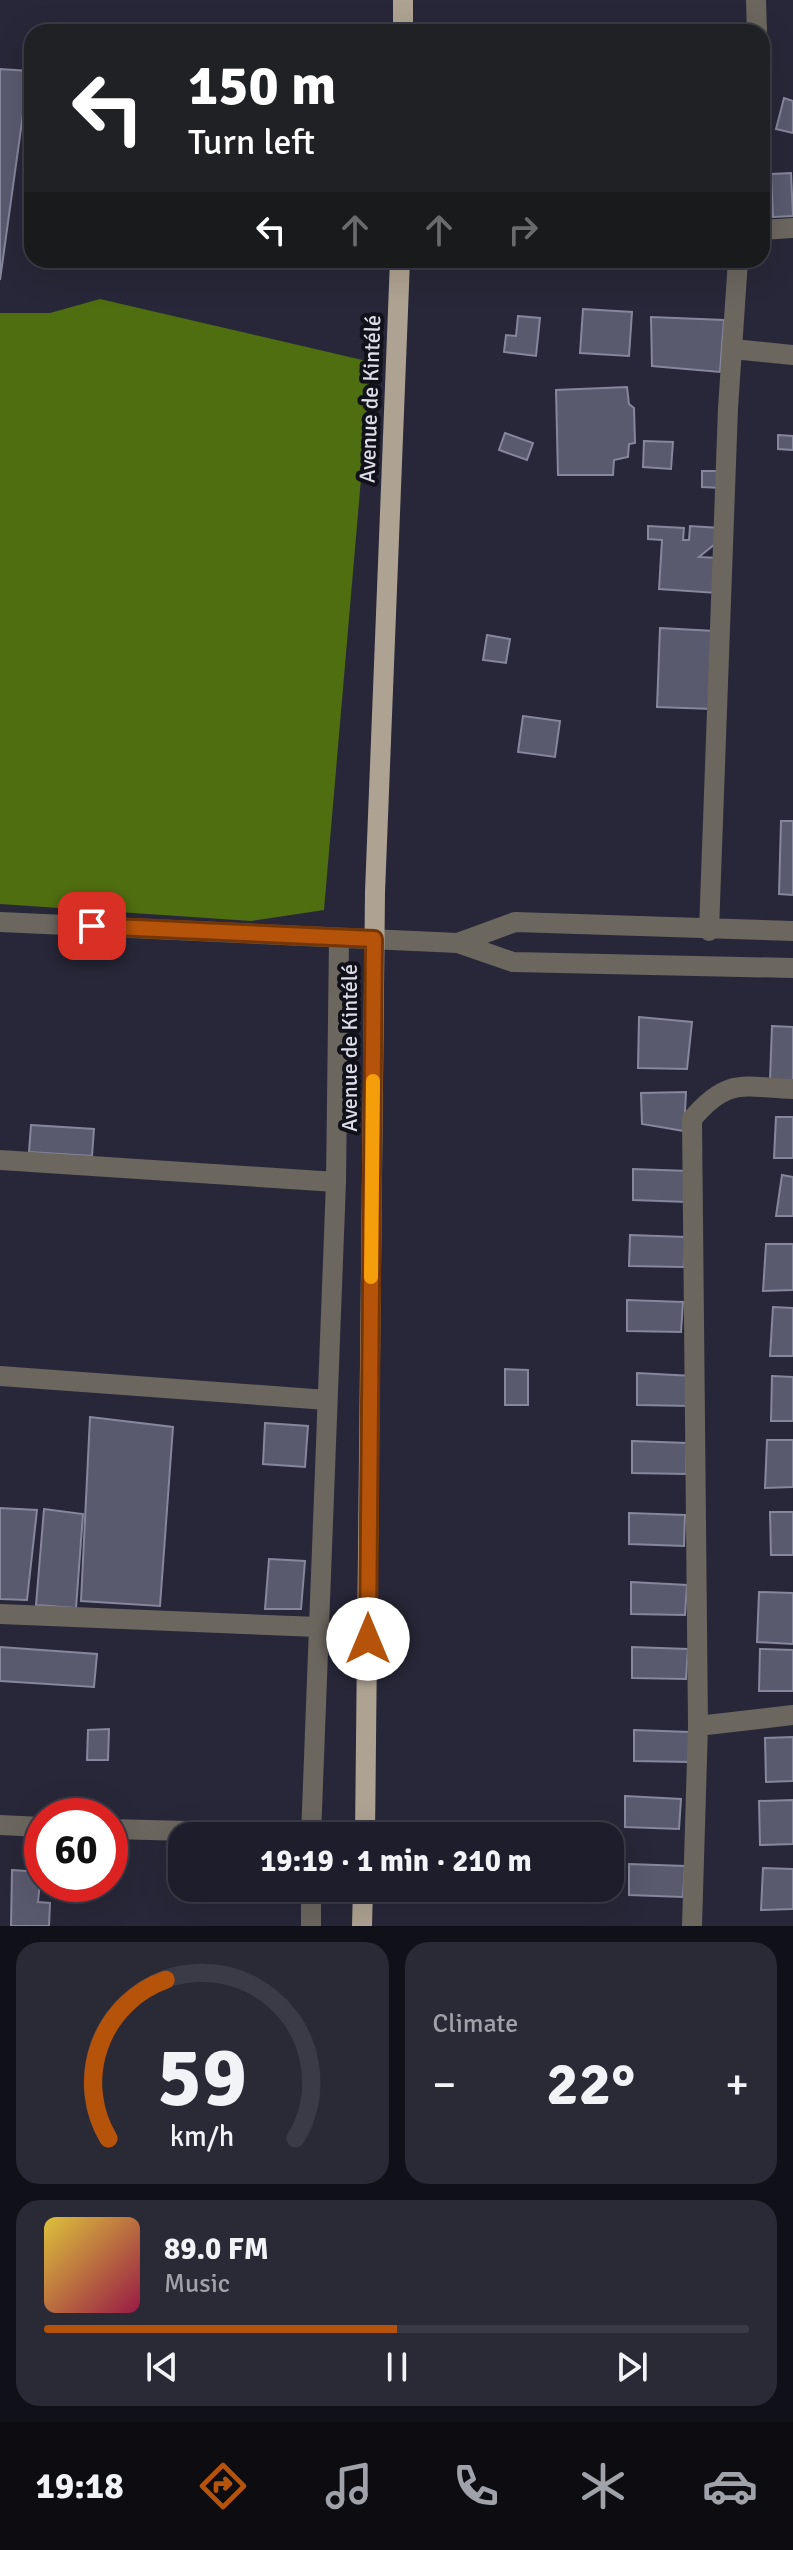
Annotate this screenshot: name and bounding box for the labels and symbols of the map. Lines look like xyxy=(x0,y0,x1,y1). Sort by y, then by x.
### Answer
street label: Avenue de Kintélé xyxy=(354,315,386,483)
pin xyxy=(58,892,126,960)
street label: Avenue de Kintélé xyxy=(336,964,363,1132)
position arrow xyxy=(326,1597,410,1681)
speed limit sign: 60 xyxy=(24,1798,128,1902)

